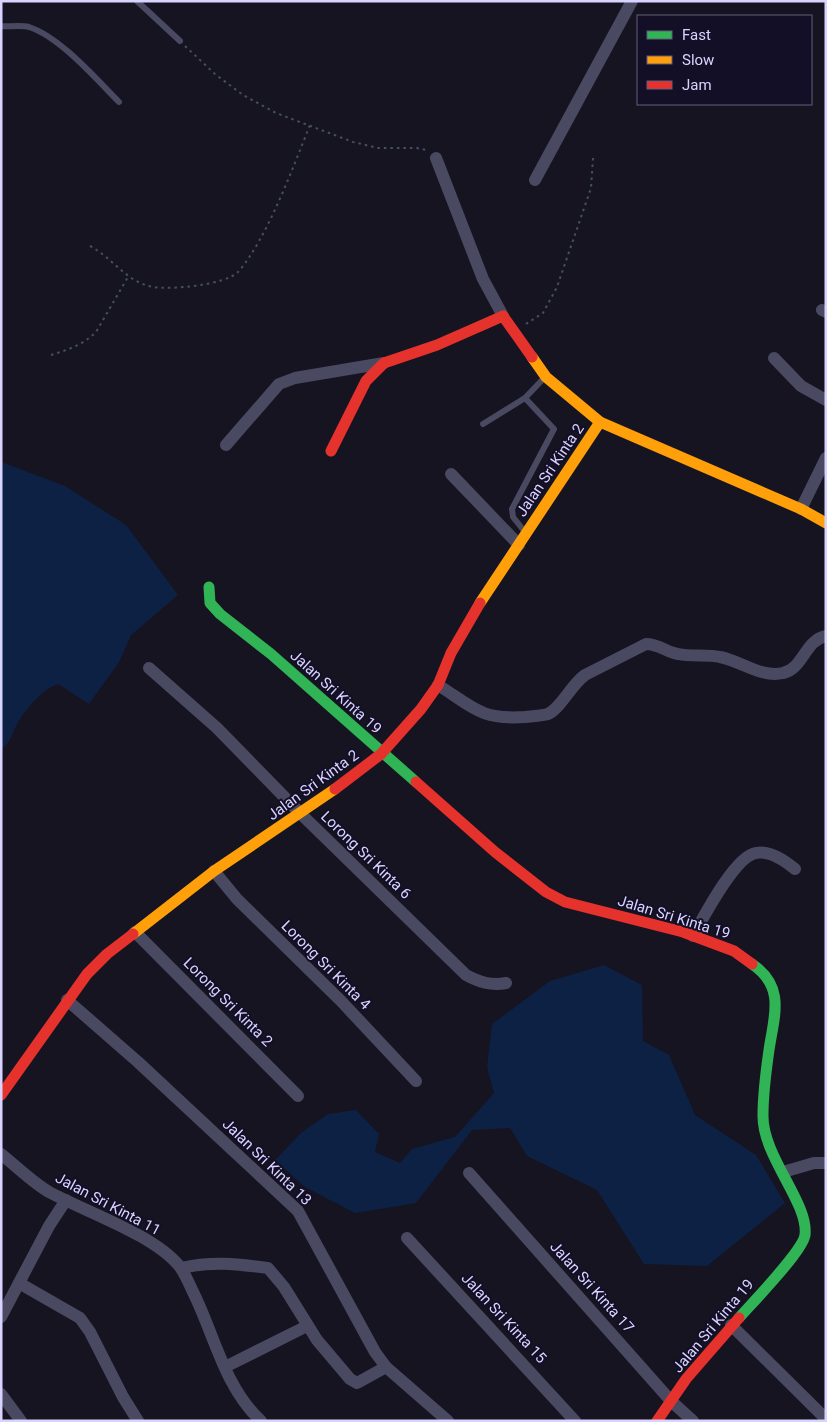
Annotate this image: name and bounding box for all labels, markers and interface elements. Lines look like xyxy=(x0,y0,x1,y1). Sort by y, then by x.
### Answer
legend xyxy=(637,15,812,105)
text: Fast xyxy=(682,26,711,44)
text: Slow xyxy=(682,51,714,69)
text: Jam xyxy=(682,76,712,94)
street label: Jalan Sri Kinta 2 xyxy=(512,420,588,520)
street label: Jalan Sri Kinta 19 xyxy=(287,646,385,738)
street label: Jalan Sri Kinta 2 xyxy=(264,746,362,824)
street label: Lorong Sri Kinta 6 xyxy=(317,807,415,903)
street label: Jalan Sri Kinta 19 xyxy=(616,891,732,943)
street label: Lorong Sri Kinta 4 xyxy=(278,917,375,1014)
street label: Lorong Sri Kinta 2 xyxy=(180,954,276,1050)
street label: Jalan Sri Kinta 13 xyxy=(219,1115,315,1209)
street label: Jalan Sri Kinta 11 xyxy=(52,1169,164,1239)
street label: Jalan Sri Kinta 17 xyxy=(546,1238,638,1336)
street label: Jalan Sri Kinta 15 xyxy=(458,1269,550,1367)
street label: Jalan Sri Kinta 19 xyxy=(669,1276,757,1376)

